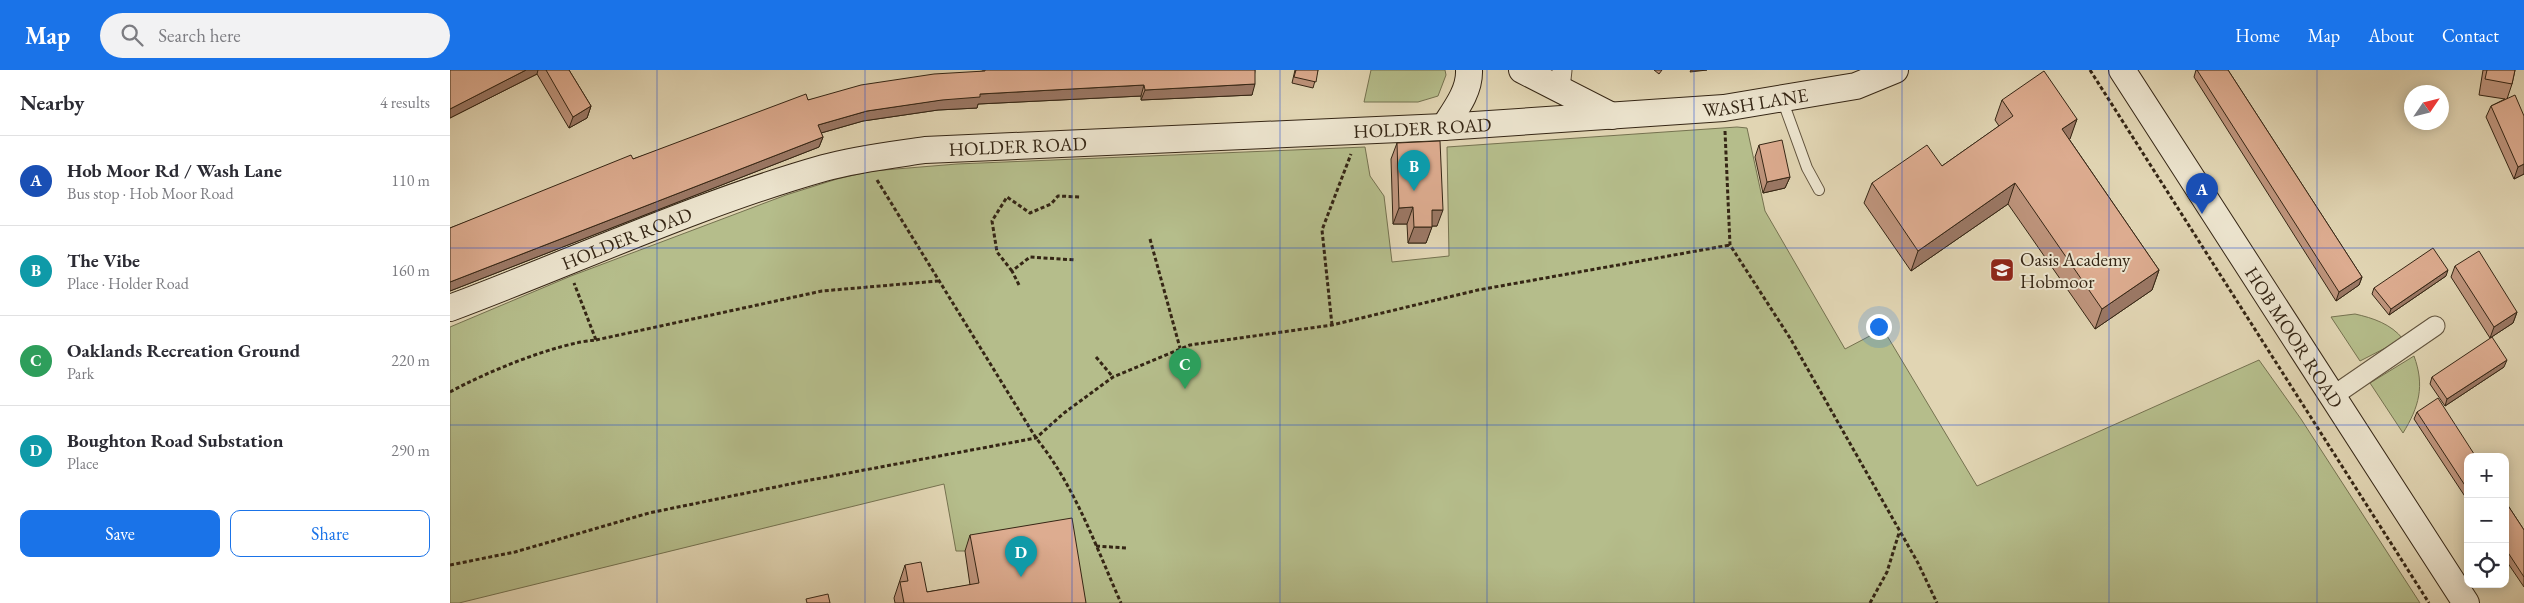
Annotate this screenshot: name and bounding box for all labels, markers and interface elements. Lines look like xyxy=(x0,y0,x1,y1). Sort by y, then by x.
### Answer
search box xyxy=(100,13,450,58)
text: Map xyxy=(25,20,70,51)
icon: search xyxy=(118,21,146,49)
text: Search here xyxy=(158,23,241,48)
text: Home xyxy=(2235,24,2280,47)
text: Map xyxy=(2308,24,2340,47)
text: About xyxy=(2368,24,2414,47)
text: Contact xyxy=(2442,24,2499,47)
street label: WASH LANE xyxy=(1702,82,1810,122)
north arrow xyxy=(2404,85,2449,130)
text: Nearby xyxy=(20,89,84,116)
text: 4 results xyxy=(380,92,430,113)
street label: HOLDER ROAD xyxy=(1353,111,1492,144)
street label: HOLDER ROAD xyxy=(948,130,1087,161)
pin: B xyxy=(1398,150,1430,191)
text: Hob Moor Rd / Wash Lane xyxy=(67,158,282,183)
text: A xyxy=(30,170,42,191)
text: 110 m xyxy=(391,170,430,191)
pin: A xyxy=(2186,173,2218,214)
text: Bus stop · Hob Moor Road xyxy=(67,183,234,204)
street label: HOLDER ROAD xyxy=(558,201,695,275)
place label: Oasis Academy Hobmoor xyxy=(2020,247,2131,294)
text: The Vibe xyxy=(67,248,140,273)
school or university icon: Oasis Academy Hobmoor xyxy=(1989,257,2015,283)
text: B xyxy=(31,260,41,281)
text: 160 m xyxy=(391,260,430,281)
street label: HOB MOOR ROAD xyxy=(2240,262,2349,413)
text: Place · Holder Road xyxy=(67,273,189,294)
your location xyxy=(1866,314,1892,340)
text: Oaklands Recreation Ground xyxy=(67,338,300,363)
pin: C xyxy=(1169,348,1201,389)
text: C xyxy=(30,350,42,371)
text: 220 m xyxy=(391,350,430,371)
text: Park xyxy=(67,363,94,384)
text: Boughton Road Substation xyxy=(67,428,283,453)
text: D xyxy=(30,440,42,461)
text: 290 m xyxy=(391,440,430,461)
text: Place xyxy=(67,453,99,474)
map controls xyxy=(2464,453,2509,588)
button: + xyxy=(2464,453,2509,498)
button: − xyxy=(2464,498,2509,543)
button: Save xyxy=(20,510,220,557)
button: Share xyxy=(230,510,430,557)
pin: D xyxy=(1005,536,1037,577)
button: locate xyxy=(2464,543,2509,588)

